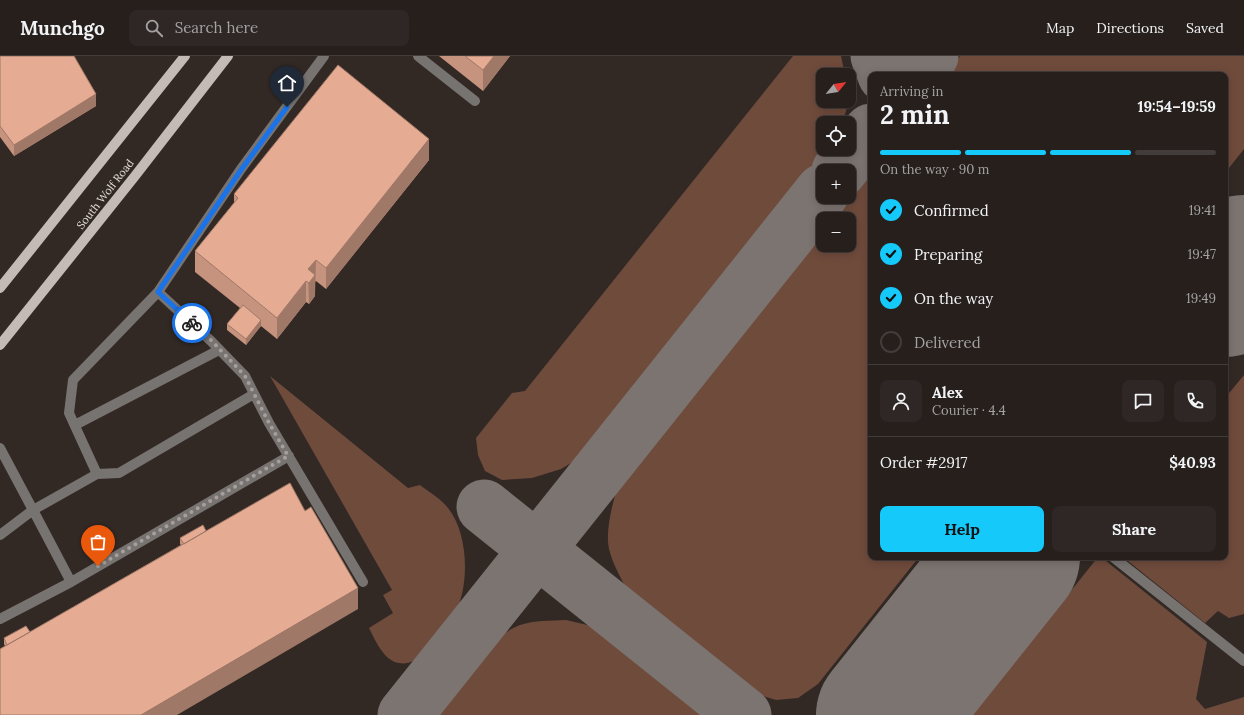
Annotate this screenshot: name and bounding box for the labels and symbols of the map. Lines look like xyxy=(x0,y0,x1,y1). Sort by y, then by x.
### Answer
pin xyxy=(270,66,304,107)
north arrow xyxy=(816,68,856,108)
street label: South Wolf Road xyxy=(73,156,137,232)
courier xyxy=(172,303,212,343)
pin xyxy=(81,525,115,566)

